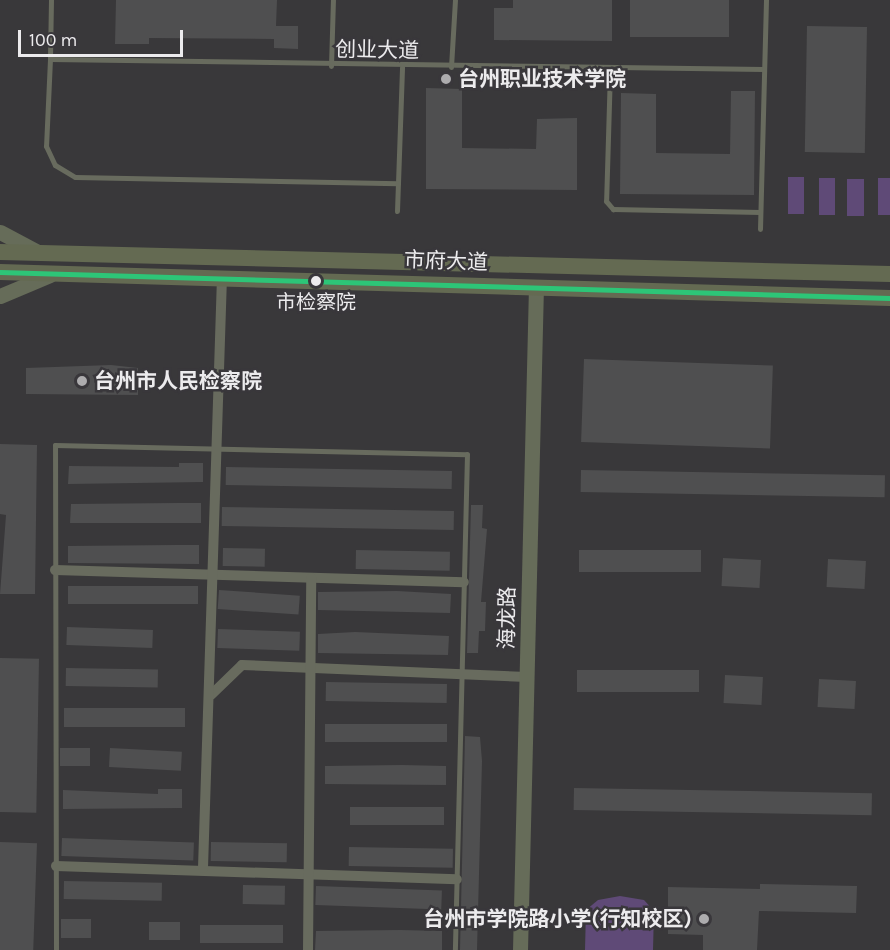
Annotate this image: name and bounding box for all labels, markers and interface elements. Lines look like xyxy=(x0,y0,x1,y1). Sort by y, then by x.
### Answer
scale bar xyxy=(21,18,186,56)
text: 100 m xyxy=(29,29,77,51)
street label: 创业大道 xyxy=(335,37,419,63)
place label: 台州职业技术学院 xyxy=(458,66,626,92)
marker: 台州职业技术学院 xyxy=(439,72,453,86)
street label: 市府大道 xyxy=(404,247,488,275)
marker: 市检察院 xyxy=(310,275,322,287)
place label: 市检察院 xyxy=(276,290,356,314)
place label: 台州市人民检察院 xyxy=(94,368,262,394)
marker: 台州市人民检察院 xyxy=(75,374,89,388)
street label: 海龙路 xyxy=(494,586,520,650)
place label: 台州市学院路小学(行知校区) xyxy=(423,906,692,932)
marker: 台州市学院路小学(行知校区) xyxy=(697,912,711,926)

